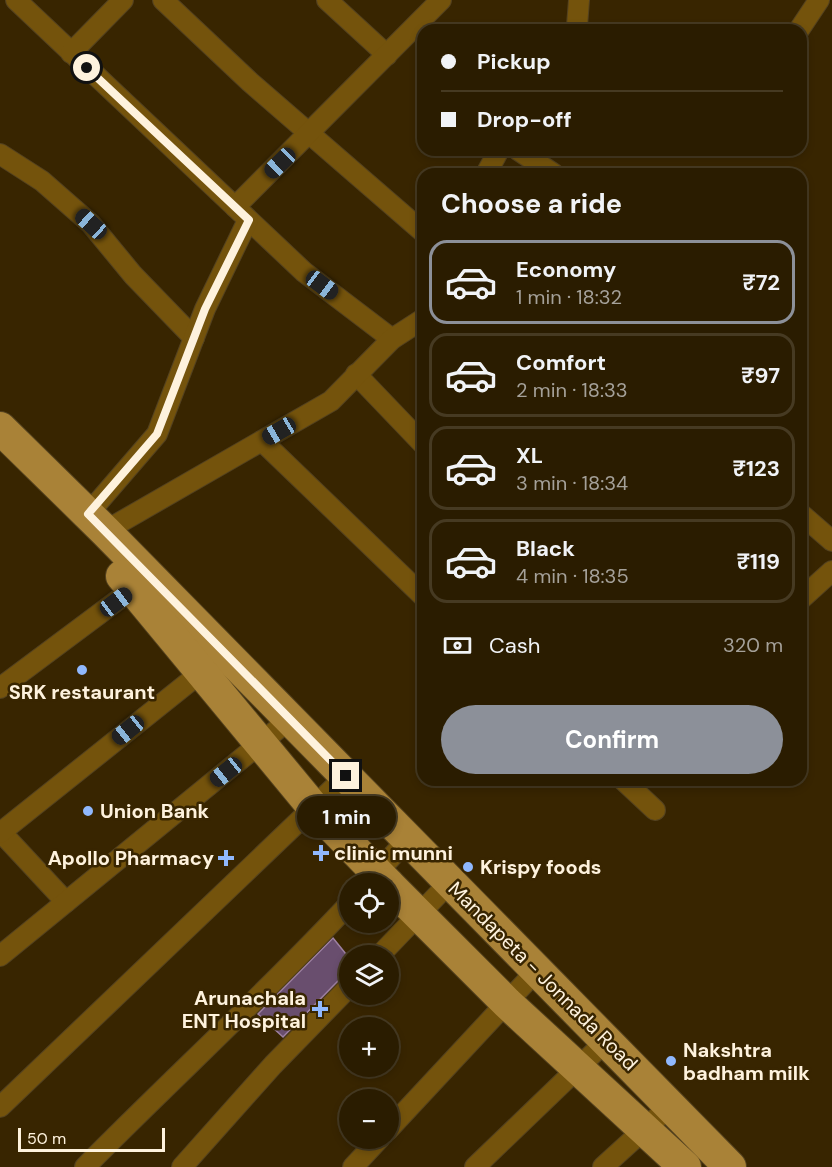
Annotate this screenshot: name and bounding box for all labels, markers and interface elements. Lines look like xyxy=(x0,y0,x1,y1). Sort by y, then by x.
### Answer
text: Pickup xyxy=(477,47,551,76)
route start xyxy=(73,54,100,81)
text: Drop-off xyxy=(477,105,572,134)
car xyxy=(261,144,299,182)
text: Choose a ride xyxy=(441,186,622,221)
car xyxy=(72,205,110,243)
icon: car xyxy=(444,255,498,309)
text: Economy xyxy=(516,255,616,284)
car xyxy=(302,267,342,303)
text: ₹72 xyxy=(742,268,780,297)
text: 1 min · 18:32 xyxy=(516,284,622,310)
icon: car xyxy=(444,348,498,402)
text: Comfort xyxy=(516,348,606,377)
text: ₹97 xyxy=(741,361,780,390)
text: 2 min · 18:33 xyxy=(516,377,628,403)
car xyxy=(259,414,299,448)
icon: car xyxy=(444,441,498,495)
text: XL xyxy=(516,441,543,470)
text: ₹123 xyxy=(733,454,780,483)
text: 3 min · 18:34 xyxy=(516,470,628,496)
icon: car xyxy=(444,534,498,588)
text: Black xyxy=(516,534,575,563)
text: ₹119 xyxy=(736,547,780,576)
text: 4 min · 18:35 xyxy=(516,563,629,589)
car xyxy=(96,584,136,620)
icon: cash xyxy=(441,629,474,662)
text: Cash xyxy=(489,631,540,660)
text: 320 m xyxy=(723,632,783,658)
marker: SRK restaurant xyxy=(75,663,89,677)
place label: SRK restaurant xyxy=(9,679,155,705)
button: Confirm xyxy=(441,705,783,774)
car xyxy=(108,712,148,748)
car xyxy=(206,754,246,790)
route end xyxy=(332,762,359,789)
callout: 1 min xyxy=(296,797,395,839)
place label: Union Bank xyxy=(100,798,210,824)
marker: Union Bank xyxy=(81,804,95,818)
text: 1 min xyxy=(322,804,371,830)
place label: clinic munni xyxy=(334,840,453,866)
marker: clinic munni xyxy=(312,844,330,862)
place label: Apollo Pharmacy xyxy=(48,845,214,871)
marker: Apollo Pharmacy xyxy=(219,851,233,865)
place label: Krispy foods xyxy=(480,854,601,880)
marker: Krispy foods xyxy=(461,860,475,874)
map controls xyxy=(339,873,399,1149)
button: locate xyxy=(339,873,399,933)
street label: Mandapeta - Jonnada Road xyxy=(443,876,643,1076)
button: layers xyxy=(339,945,399,1005)
place label: Arunachala ENT Hospital xyxy=(182,985,306,1034)
marker: Arunachala ENT Hospital xyxy=(311,1000,329,1018)
button: + xyxy=(339,1017,399,1077)
place label: Nakshtra badham milk xyxy=(683,1037,810,1086)
marker: Nakshtra badham milk xyxy=(664,1054,678,1068)
button: − xyxy=(339,1089,399,1149)
scale bar xyxy=(18,1125,165,1152)
text: 50 m xyxy=(27,1128,66,1149)

